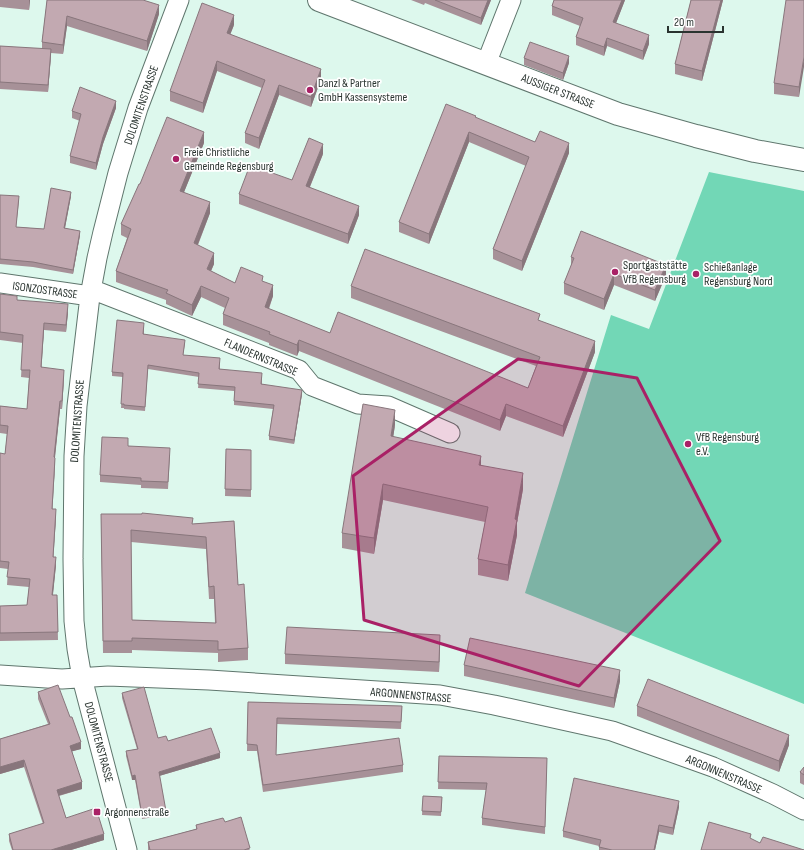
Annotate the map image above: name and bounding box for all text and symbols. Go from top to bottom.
scale bar [668,8,723,34]
text: 20 m [674,15,694,30]
street label: DOLOMITENSTRASSE [121,63,162,147]
street label: AUSSIGER STRASSE [518,70,597,112]
place label: Danzl & Partner GmbH Kassensysteme [318,76,407,105]
marker: Danzl & Partner GmbH Kassensysteme [305,85,315,95]
place label: Freie Christliche Gemeinde Regensburg [184,145,274,174]
marker: Freie Christliche Gemeinde Regensburg [171,154,181,164]
place label: Sportgaststätte VfB Regensburg [623,258,687,287]
place label: Schießanlage Regensburg Nord [704,260,772,289]
marker: Sportgaststätte VfB Regensburg [610,267,620,277]
marker: Schießanlage Regensburg Nord [691,269,701,279]
street label: ISONZOSTRASSE [11,278,79,303]
street label: FLANDERNSTRASSE [222,335,300,380]
street label: DOLOMITENSTRASSE [67,379,88,463]
place label: VfB Regensburg e.V. [696,430,759,459]
marker: VfB Regensburg e.V. [683,439,693,449]
street label: ARGONNENSTRASSE [369,684,452,707]
street label: DOLOMITENSTRASSE [81,700,117,784]
street label: ARGONNENSTRASSE [683,751,764,797]
place label: Argonnenstraße [104,805,169,820]
marker: Argonnenstraße [92,807,102,817]

